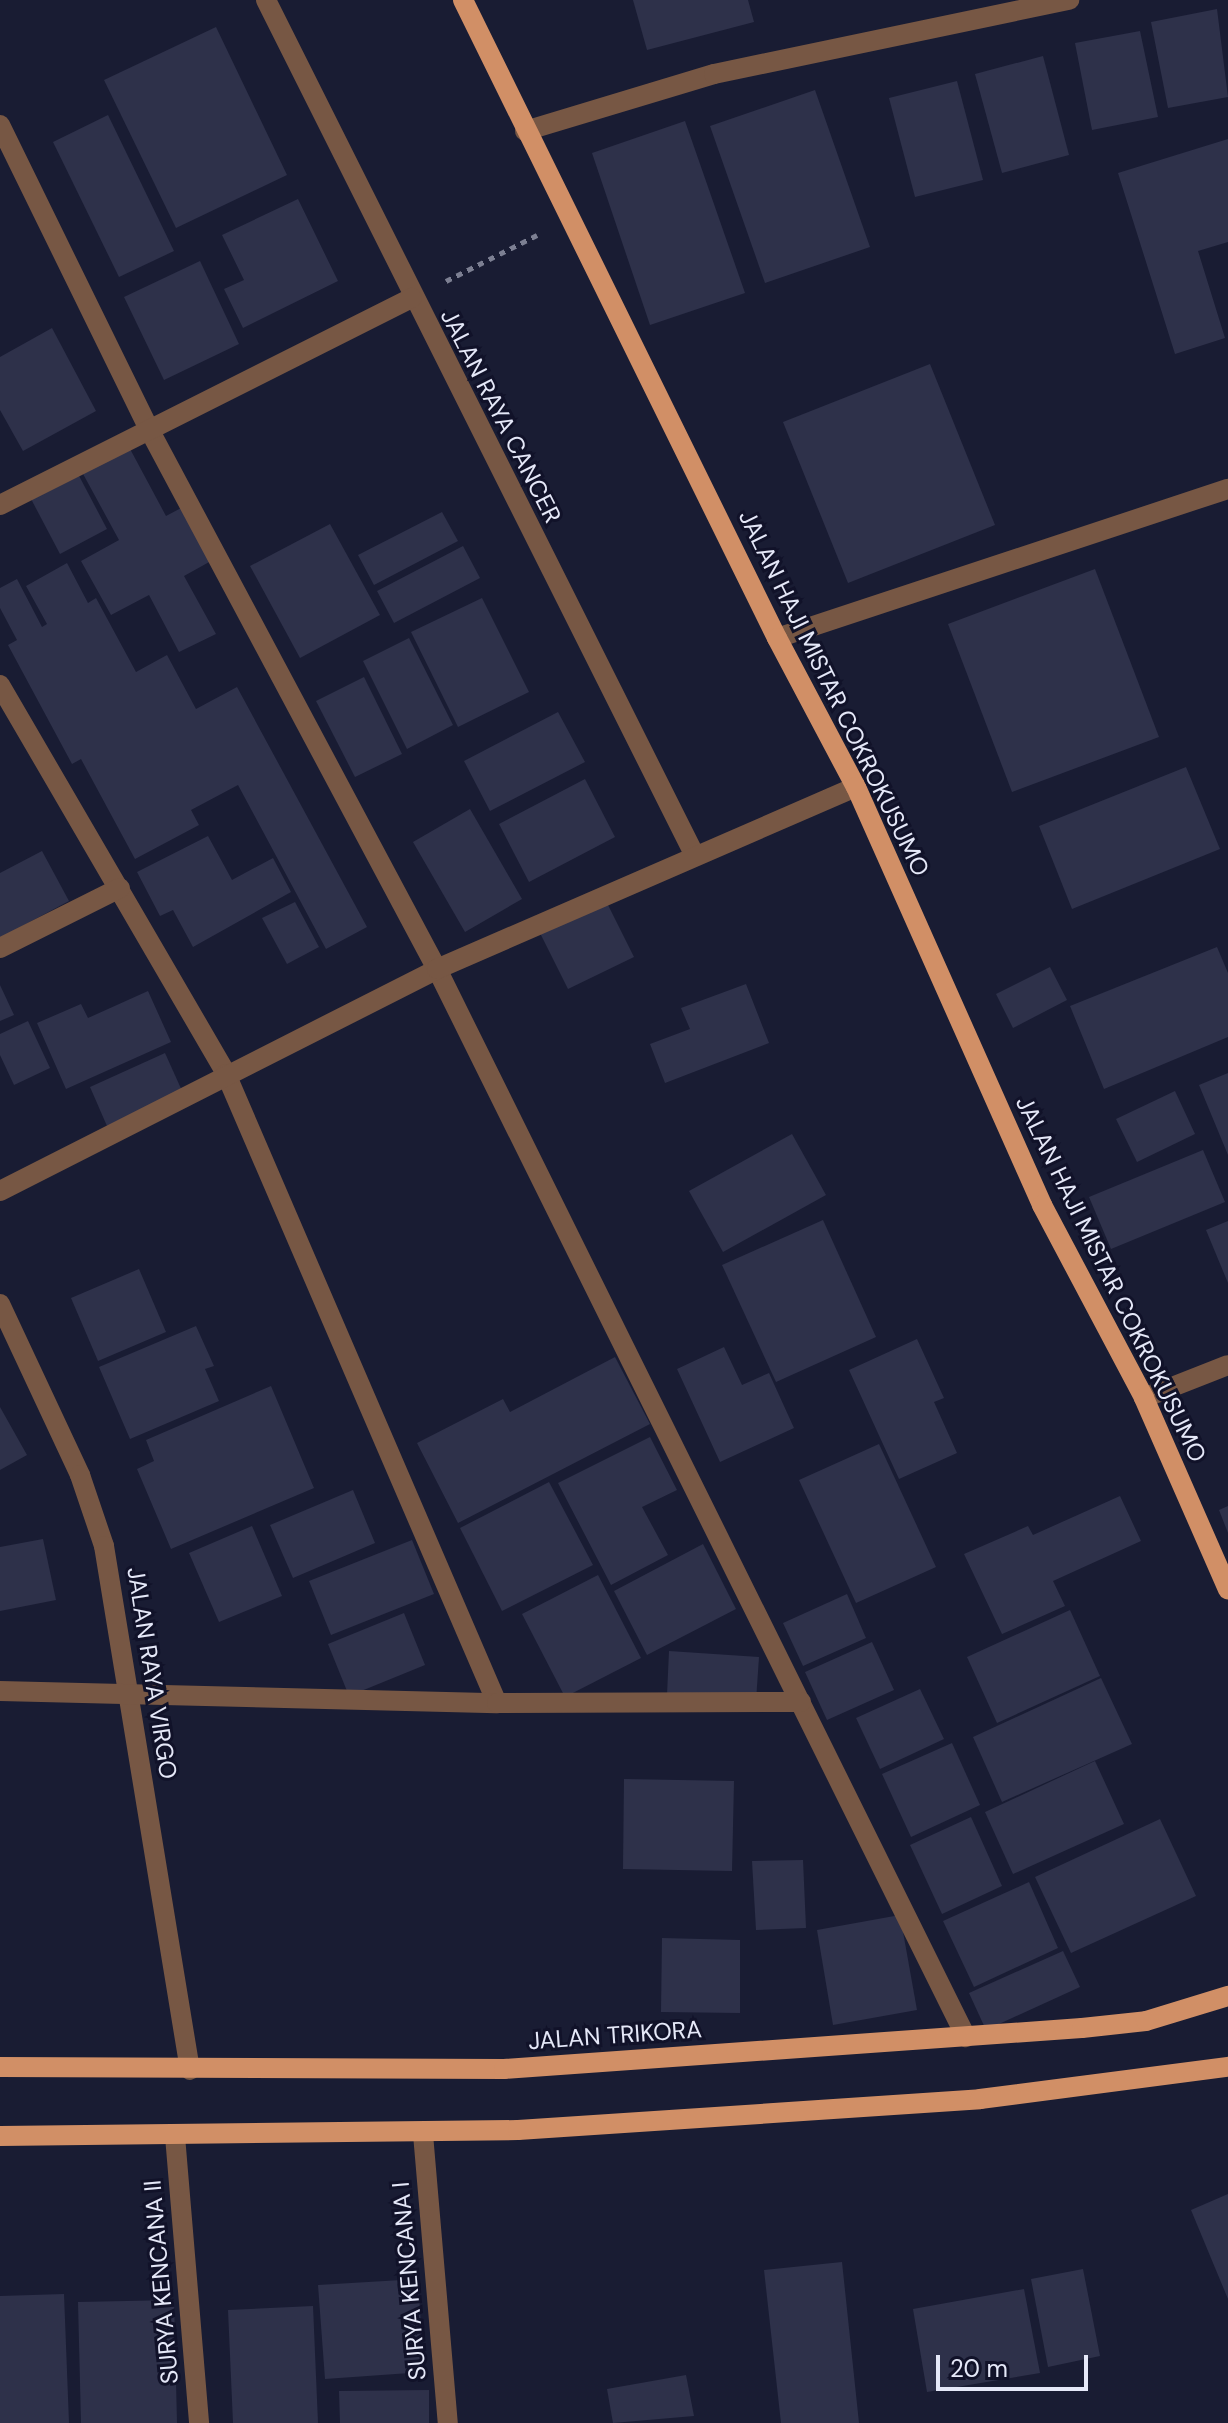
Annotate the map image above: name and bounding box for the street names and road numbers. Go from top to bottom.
street label: JALAN RAYA CANCER [435,304,567,528]
street label: JALAN HAJI MISTAR COKROKUSUMO [733,505,935,881]
street label: JALAN HAJI MISTAR COKROKUSUMO [1010,1091,1212,1467]
street label: JALAN RAYA VIRGO [121,1565,183,1781]
street label: JALAN TRIKORA [527,2015,703,2055]
street label: SURYA KENCANA II [138,2179,184,2385]
street label: SURYA KENCANA I [386,2181,432,2381]

